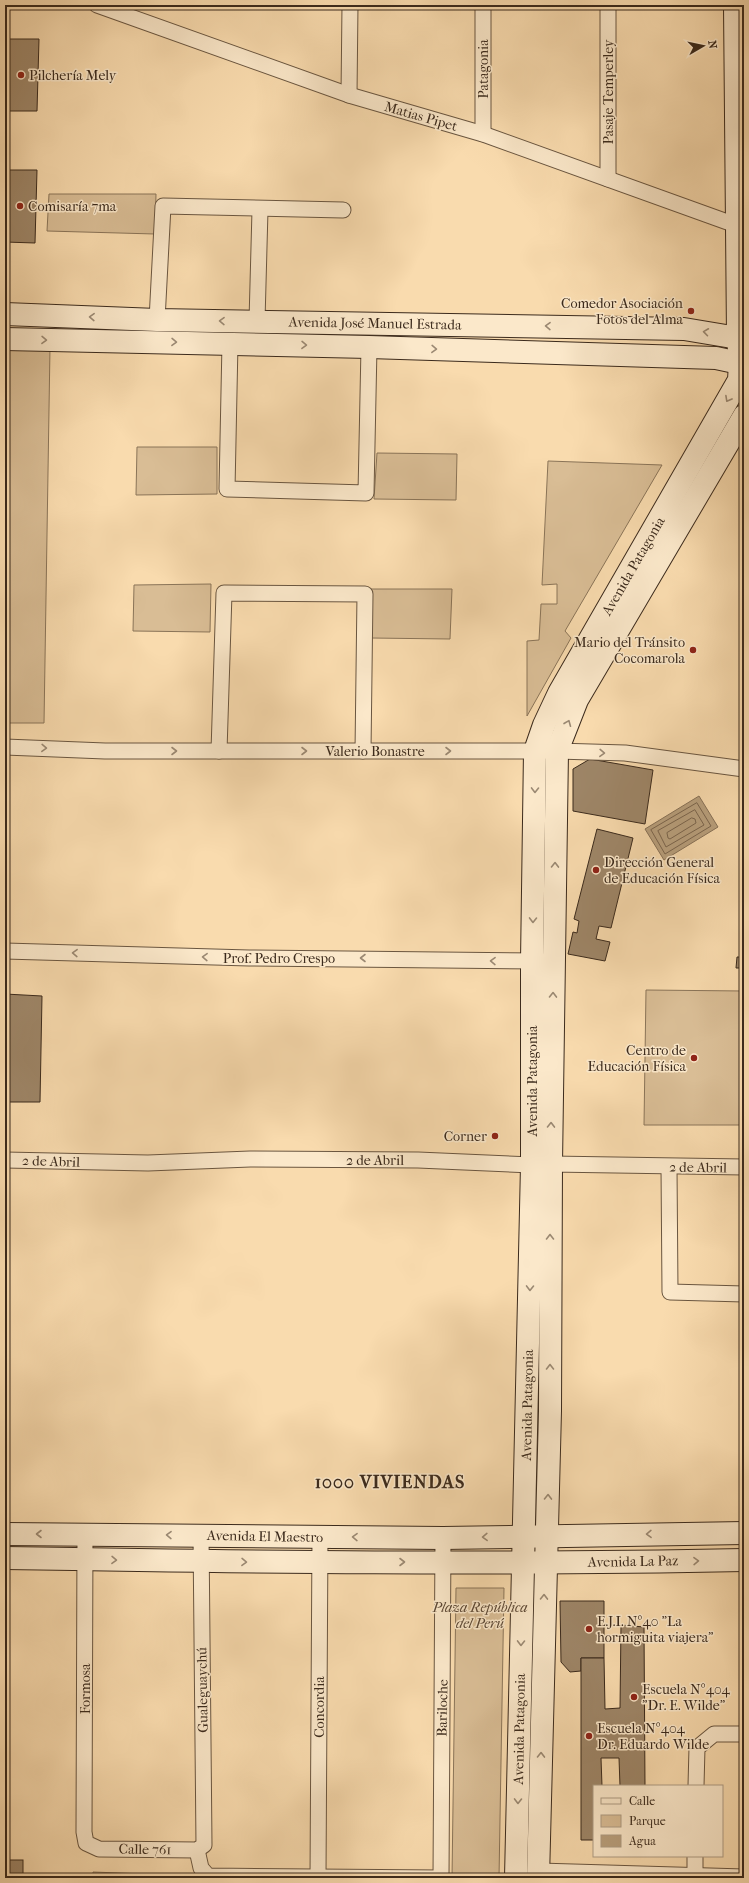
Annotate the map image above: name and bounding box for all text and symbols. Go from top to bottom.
north arrow [683,26,723,66]
street label: Patagonia [475,39,492,99]
street label: Pasaje Temperley [600,39,617,145]
text: N [705,39,720,50]
place label: Pilchería Mely [29,67,117,84]
marker: Pilchería Mely [16,70,26,80]
street label: Matias Pipet [382,98,459,135]
place label: Comisaría 7ma [28,198,117,215]
marker: Comisaría 7ma [15,201,25,211]
place label: Comedor Asociación Fotos del Alma [561,295,684,328]
marker: Comedor Asociación Fotos del Alma [686,306,696,316]
one-way arrow [89,313,95,322]
street label: Avenida José Manuel Estrada [287,313,462,334]
one-way arrow [219,317,225,325]
one-way arrow [545,322,551,331]
one-way arrow [703,328,709,337]
one-way arrow [41,336,47,344]
one-way arrow [171,338,177,346]
one-way arrow [301,341,307,349]
one-way arrow [431,344,437,353]
one-way arrow [726,395,733,402]
street label: Avenida Patagonia [598,513,669,619]
place label: Mario del Tránsito Cocomarola [574,634,686,667]
marker: Mario del Tránsito Cocomarola [688,645,698,655]
one-way arrow [563,720,571,728]
street label: Valerio Bonastre [324,743,425,760]
one-way arrow [41,744,47,753]
one-way arrow [171,747,177,755]
one-way arrow [301,747,307,755]
one-way arrow [445,747,451,755]
one-way arrow [599,748,605,757]
one-way arrow [531,787,539,793]
place label: Dirección General de Educación Física [604,854,721,887]
one-way arrow [551,862,559,868]
marker: Dirección General de Educación Física [591,865,601,875]
one-way arrow [528,917,537,923]
one-way arrow [72,949,78,957]
street label: Prof. Pedro Crespo [223,950,335,967]
one-way arrow [202,953,208,961]
one-way arrow [360,954,366,962]
one-way arrow [490,957,496,965]
one-way arrow [549,992,557,998]
street label: Avenida Patagonia [524,1025,541,1138]
place label: Centro de Educación Física [588,1042,687,1075]
marker: Centro de Educación Física [689,1053,699,1063]
one-way arrow [547,1122,555,1128]
place label: Corner [444,1128,487,1145]
marker: Corner [490,1131,500,1141]
street label: 2 de Abril [22,1152,80,1171]
street label: 2 de Abril [346,1152,404,1169]
street label: 2 de Abril [669,1158,727,1177]
one-way arrow [546,1234,554,1240]
one-way arrow [525,1285,534,1291]
street label: Avenida Patagonia [518,1349,537,1462]
one-way arrow [546,1364,554,1370]
district label: 1000 VIVIENDAS [315,1472,465,1493]
one-way arrow [543,1494,552,1500]
street label: Avenida El Maestro [206,1527,323,1546]
one-way arrow [36,1530,42,1538]
one-way arrow [646,1530,652,1538]
one-way arrow [166,1531,172,1539]
one-way arrow [482,1532,488,1541]
one-way arrow [352,1533,358,1541]
street label: Avenida La Paz [587,1552,678,1571]
one-way arrow [111,1556,117,1564]
one-way arrow [693,1557,699,1565]
one-way arrow [241,1558,247,1566]
one-way arrow [399,1558,405,1566]
one-way arrow [540,1594,548,1600]
park label: Plaza República del Perú [432,1599,527,1632]
place label: E.J.I. Nº40 "La hormiguita viajera" [597,1613,714,1646]
marker: E.J.I. Nº40 "La hormiguita viajera" [584,1624,594,1634]
one-way arrow [517,1640,525,1646]
street label: Gualeguaychú [193,1647,212,1733]
street label: Formosa [77,1663,94,1714]
street label: Avenida Patagonia [510,1673,529,1786]
street label: Concordia [311,1676,328,1738]
street label: Bariloche [434,1679,452,1737]
place label: Escuela Nº404 "Dr. E. Wilde" [642,1681,731,1714]
marker: Escuela Nº404 "Dr. E. Wilde" [629,1692,639,1702]
place label: Escuela Nº404 Dr. Eduardo Wilde [597,1720,709,1753]
marker: Escuela Nº404 Dr. Eduardo Wilde [584,1731,594,1741]
one-way arrow [537,1752,545,1758]
legend [593,1785,723,1857]
text: Calle [629,1794,655,1808]
one-way arrow [514,1798,522,1804]
text: Parque [629,1814,666,1828]
text: Agua [628,1834,656,1848]
street label: Calle 761 [118,1841,172,1858]

